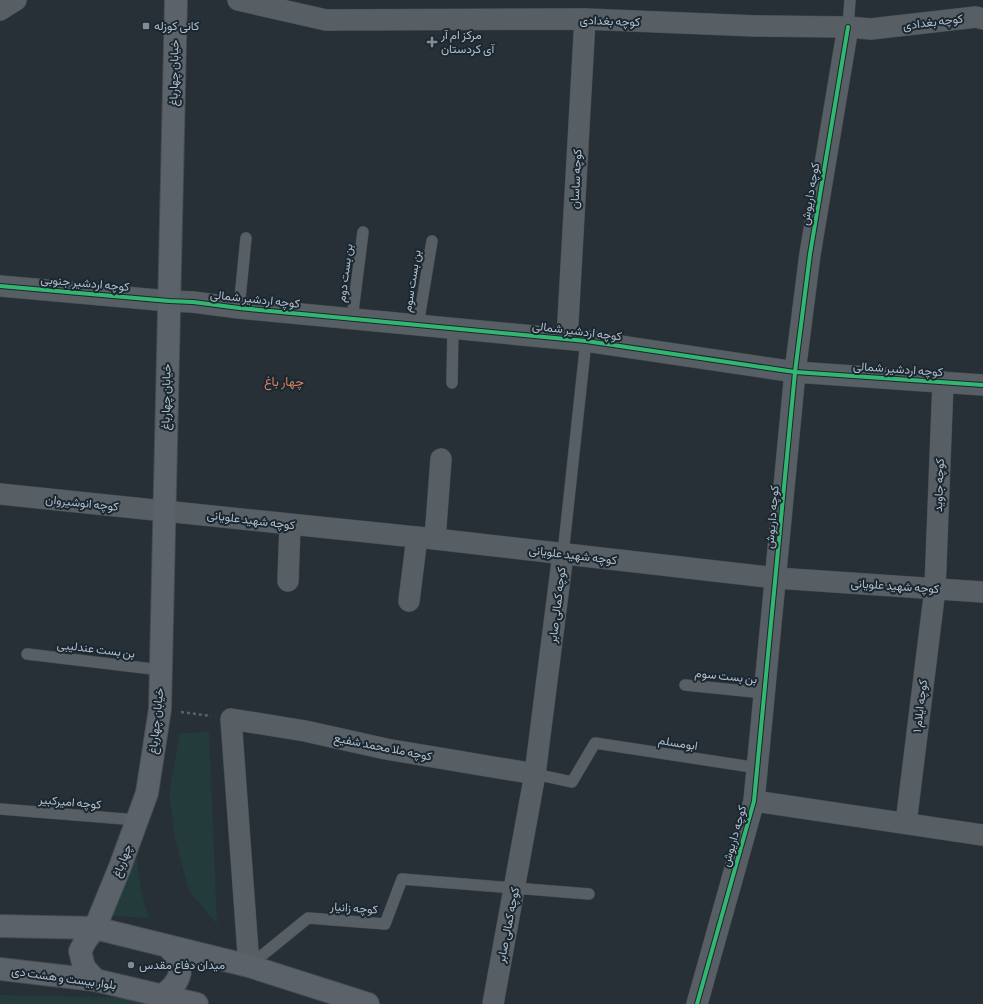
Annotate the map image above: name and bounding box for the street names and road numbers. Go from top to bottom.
street label: کوچه بغدادی [902,12,964,34]
street label: کوچه بغدادی [579,14,641,30]
street label: خیابان چهارباغ [167,39,184,107]
street label: کوچه ساسان [568,149,586,209]
street label: کوچه داریوش [799,162,823,227]
street label: بن بست دوم [335,243,357,303]
street label: بن بست سوم [401,249,425,313]
street label: کوچه اردشیر جنوبی [40,273,130,295]
street label: کوچه اردشیر شمالی [209,288,300,312]
street label: کوچه اردشیر شمالی [531,320,622,344]
street label: کوچه اردشیر شمالی [852,360,943,380]
street label: خیابان چهارباغ [159,363,176,431]
street label: کوچه جاوید [932,458,948,512]
street label: کوچه داریوش [763,485,783,549]
street label: کوچه انوشیروان [45,493,119,515]
street label: کوچه شهید علویانی [206,509,296,533]
street label: کوچه شهید علویانی [528,544,618,568]
street label: کوچه کمالی صابر [546,566,570,645]
street label: کوچه شهید علویانی [850,577,940,597]
street label: بن بست عندلیبی [56,638,136,662]
street label: بن بست سوم [694,667,758,687]
street label: کوچه ایلام ۱ [911,679,931,733]
street label: خیابان چهارباغ [147,687,168,755]
street label: کوچه ملا محمد شفیع [332,732,433,765]
street label: ابومسلم [657,734,698,754]
street label: کوچه امیرکبیر [37,793,102,813]
street label: کوچه داریوش [719,804,750,869]
street label: چهارباغ [110,843,137,880]
street label: کوچه کمالی صابر [495,886,523,965]
street label: کوچه زانیار [329,900,378,918]
street label: بلوار بیست و هشت دی [10,965,117,993]

